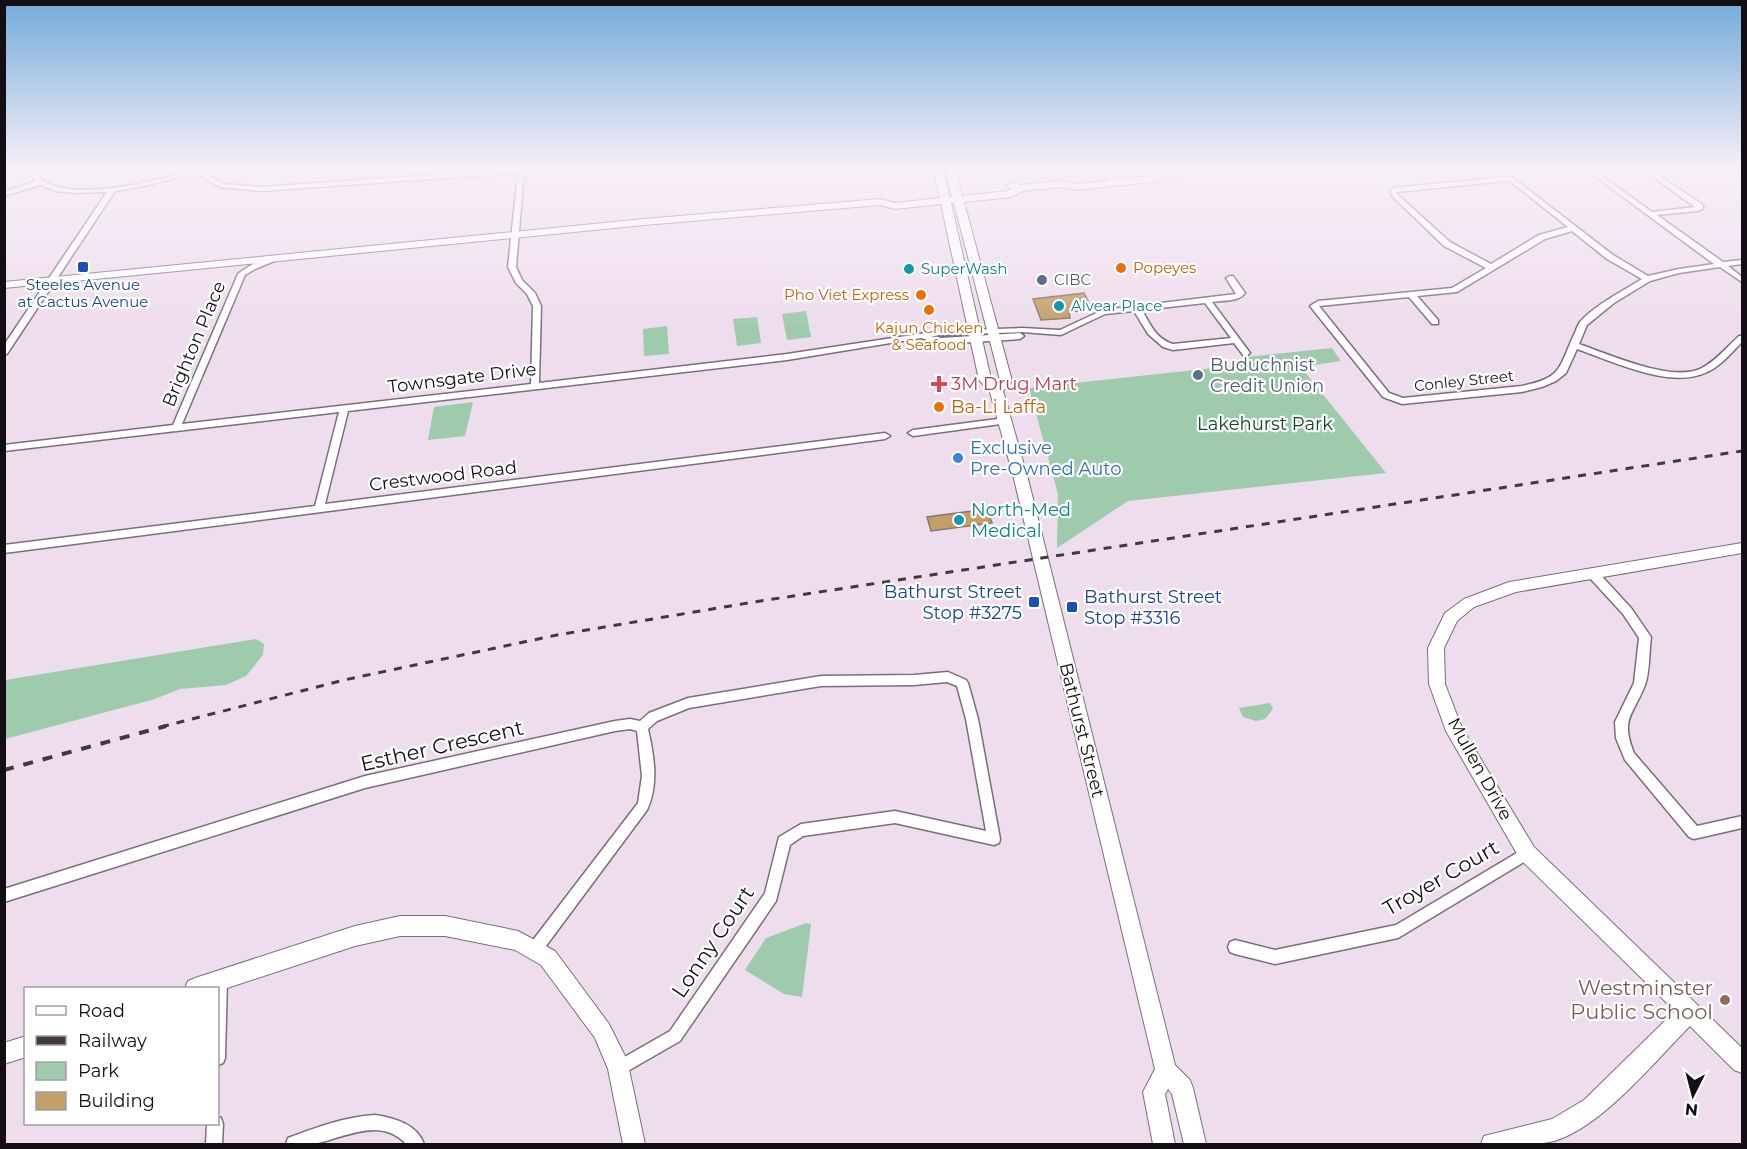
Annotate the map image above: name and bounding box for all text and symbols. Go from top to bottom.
place label: Popeyes [1133,258,1196,277]
place label: SuperWash [921,259,1007,278]
marker: Steeles Avenue at Cactus Avenue [76,260,90,274]
marker: Popeyes [1114,261,1128,275]
marker: SuperWash [902,262,916,276]
place label: CIBC [1054,270,1091,289]
marker: CIBC [1035,273,1049,287]
place label: Steeles Avenue at Cactus Avenue [18,275,148,311]
street label: Brighton Place [158,278,230,410]
place label: Pho Viet Express [784,285,909,304]
marker: Pho Viet Express [914,288,928,302]
place label: Alvear Place [1071,296,1162,315]
marker: Alvear Place [1052,299,1066,313]
marker: Kajun Chicken & Seafood [922,303,936,317]
place label: Kajun Chicken & Seafood [875,318,983,354]
place label: Buduchnist Credit Union [1210,354,1324,397]
street label: Townsgate Drive [386,358,538,398]
street label: Conley Street [1413,366,1515,395]
marker: Buduchnist Credit Union [1191,368,1205,382]
place label: 3M Drug Mart [951,373,1077,395]
marker: 3M Drug Mart [932,377,946,391]
place label: Ba-Li Laffa [951,396,1046,418]
marker: Ba-Li Laffa [932,400,946,414]
park label: Lakehurst Park [1197,413,1333,435]
place label: Exclusive Pre-Owned Auto [970,437,1122,480]
marker: Exclusive Pre-Owned Auto [951,451,965,465]
street label: Crestwood Road [368,456,518,496]
place label: North-Med Medical [971,499,1071,542]
marker: North-Med Medical [952,513,966,527]
place label: Bathurst Street Stop #3275 [884,581,1022,624]
place label: Bathurst Street Stop #3316 [1084,586,1222,629]
marker: Bathurst Street Stop #3275 [1027,595,1041,609]
marker: Bathurst Street Stop #3316 [1065,600,1079,614]
street label: Bathurst Street [1055,660,1109,800]
street label: Mullen Drive [1443,714,1517,824]
street label: Esther Crescent [358,715,526,776]
street label: Troyer Court [1378,834,1503,921]
street label: Lonny Court [666,881,759,1002]
place label: Westminster Public School [1570,975,1713,1024]
legend [24,987,219,1125]
marker: Westminster Public School [1718,993,1732,1007]
text: Road [78,1000,125,1022]
text: Railway [78,1030,147,1052]
text: Park [78,1060,119,1082]
north arrow [1663,1065,1723,1125]
text: Building [78,1090,155,1112]
text: N [1684,1099,1699,1120]

